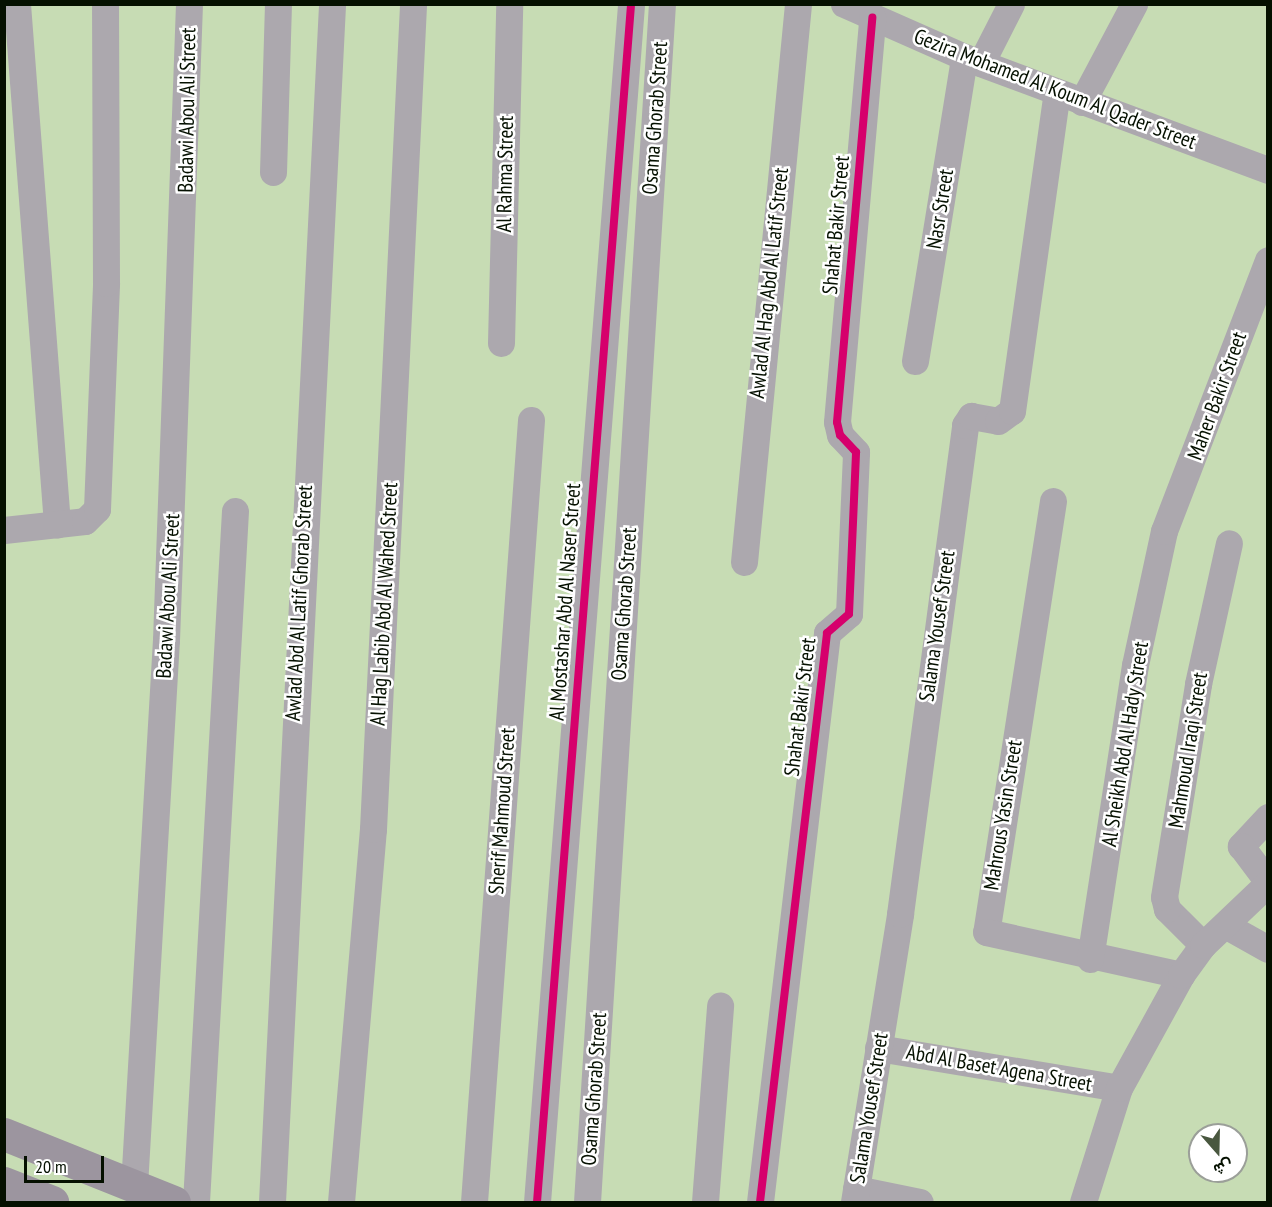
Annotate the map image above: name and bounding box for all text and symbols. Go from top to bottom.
street label: Gezira Mohamed Al Koum Al Qader Street [910,23,1200,155]
street label: Badawi Abou Ali Street [173,27,201,193]
street label: Osama Ghorab Street [637,41,673,195]
street label: Al Rahma Street [491,115,519,233]
street label: Shahat Bakir Street [817,155,855,295]
street label: Awlad Al Hag Abd Al Latif Street [744,166,794,400]
street label: Nasr Street [921,167,959,251]
street label: Maher Bakir Street [1182,328,1252,464]
street label: Al Hag Labib Abd Al Wahed Street [365,481,403,727]
street label: Al Mostashar Abd Al Naser Street [544,482,586,722]
street label: Awlad Abd Al Latif Ghorab Street [280,484,318,722]
street label: Badawi Abou Ali Street [151,512,185,680]
street label: Osama Ghorab Street [606,527,642,681]
street label: Salama Yousef Street [914,549,960,703]
street label: Shahat Bakir Street [779,636,821,778]
street label: Al Sheikh Abd Al Hady Street [1096,639,1154,849]
street label: Mahmoud Iraqi Street [1163,670,1213,830]
street label: Sherif Mahmoud Street [484,727,520,895]
street label: Mahrous Yasin Street [979,738,1027,892]
street label: Osama Ghorab Street [576,1012,612,1166]
street label: Salama Yousef Street [845,1031,893,1185]
street label: Abd Al Baset Agena Street [904,1039,1094,1097]
north arrow [1188,1123,1248,1183]
scale bar [27,1144,106,1182]
text: 20 m [35,1155,67,1178]
text: ش [1211,1155,1236,1181]

